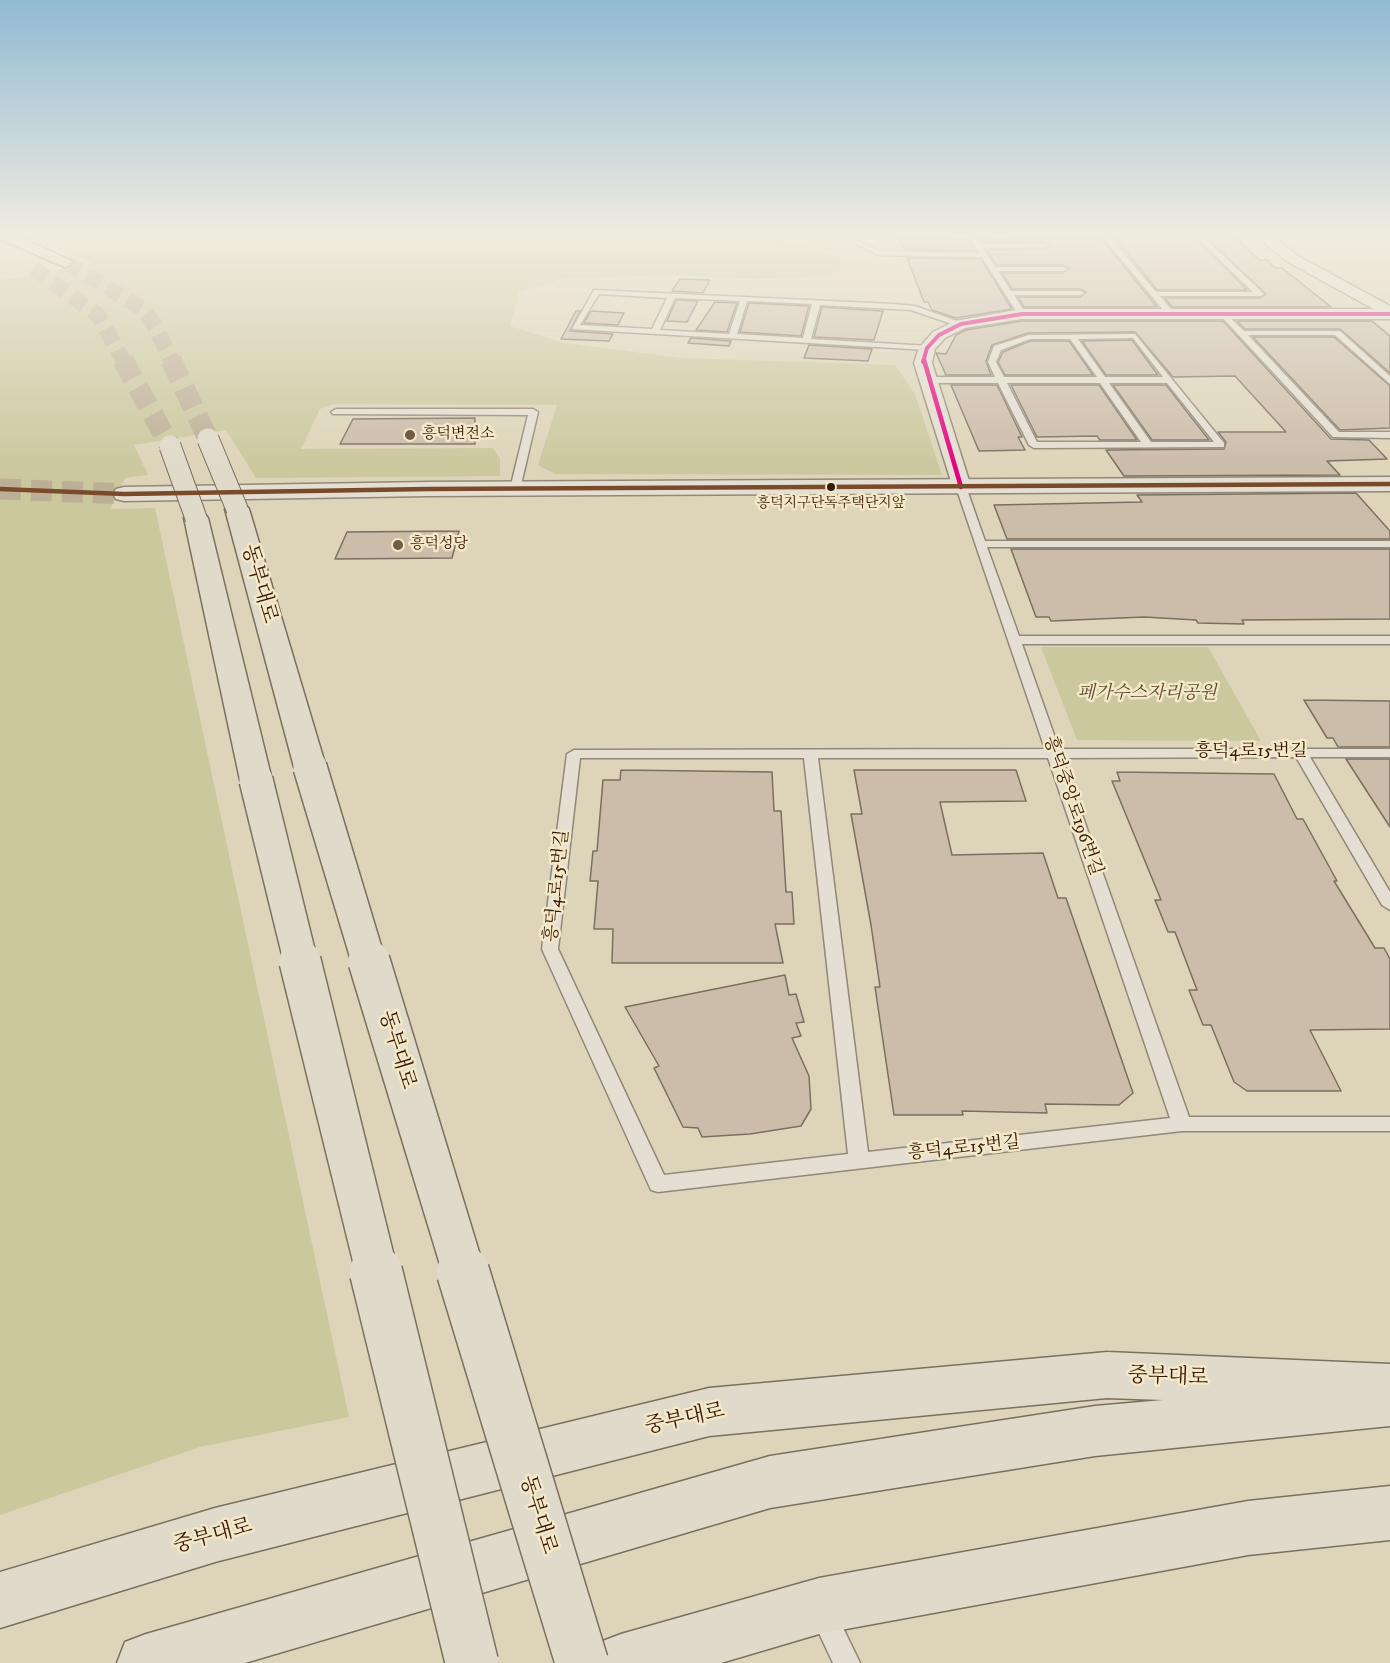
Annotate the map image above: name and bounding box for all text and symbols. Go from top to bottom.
place label: 흥덕변전소 [422,426,494,444]
marker: 흥덕변전소 [403,428,417,442]
marker: 흥덕지구단독주택단지앞 [825,481,837,493]
place label: 흥덕지구단독주택단지앞 [757,496,905,512]
place label: 흥덕성당 [410,536,468,554]
marker: 흥덕성당 [391,538,405,552]
street label: 동부대로 [235,542,281,626]
park label: 페가수스자리공원 [1077,683,1217,705]
street label: 흥덕중앙로196번길 [1038,733,1106,879]
street label: 흥덕4로15번길 [1195,741,1307,763]
street label: 흥덕4로15번길 [541,829,575,943]
street label: 동부대로 [372,1008,420,1092]
street label: 흥덕4로15번길 [907,1132,1021,1166]
street label: 중부대로 [1127,1364,1209,1392]
street label: 중부대로 [643,1399,727,1441]
street label: 동부대로 [513,1473,561,1557]
street label: 중부대로 [171,1514,255,1560]

